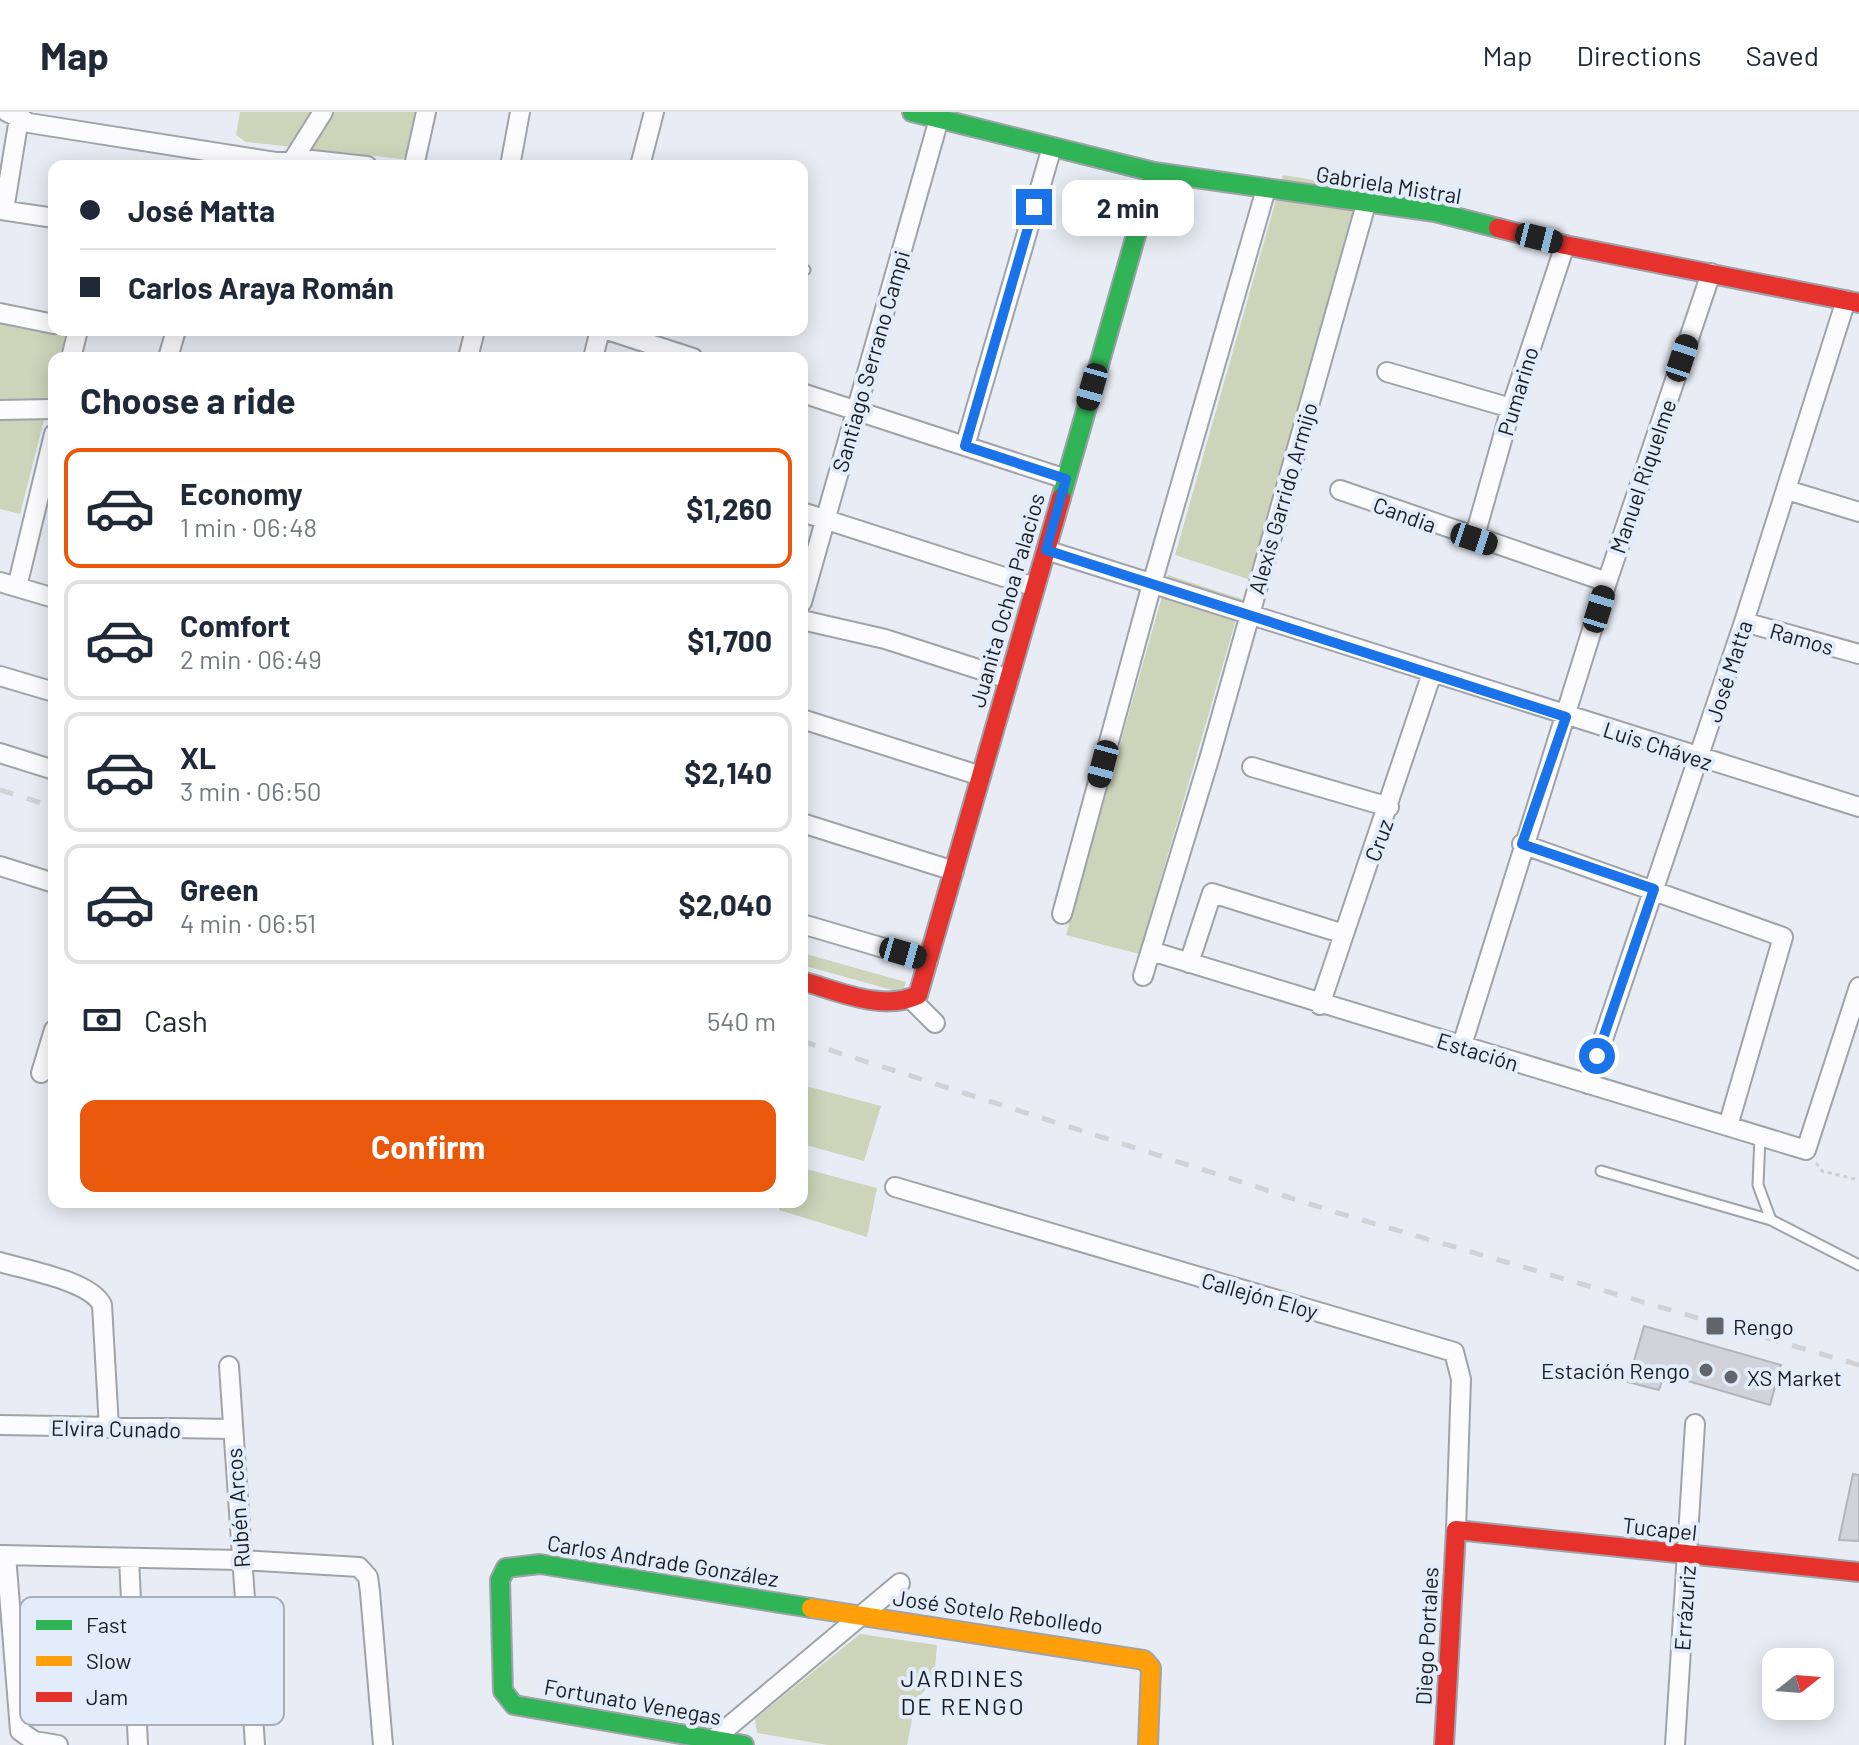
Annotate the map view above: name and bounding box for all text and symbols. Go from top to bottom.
text: Map [40,32,109,78]
text: Map [1483,38,1532,72]
text: Directions [1576,38,1702,72]
text: Saved [1746,38,1819,72]
street label: Gabriela Mistral [1314,160,1464,208]
callout: 2 min [1062,179,1194,235]
route end [1016,189,1052,225]
text: José Matta [128,192,275,228]
text: 2 min [1097,192,1159,223]
car [1513,221,1565,255]
street label: Santiago Serrano Campi [826,247,914,475]
text: Carlos Araya Román [128,269,394,305]
car [1663,331,1701,385]
street label: Pumarino [1491,343,1543,439]
car [1074,361,1110,413]
text: Choose a ride [80,378,296,421]
street label: Manuel Riquelme [1603,395,1681,557]
street label: Alexis Garrido Armijo [1242,399,1322,597]
icon: car [84,472,156,544]
text: Economy [180,475,303,511]
text: $1,260 [686,490,772,526]
street label: Juanita Ochoa Palacios [963,490,1049,710]
street label: Candia [1370,491,1440,537]
text: 1 min · 06:48 [180,511,317,542]
car [1447,520,1501,558]
car [1581,583,1617,635]
icon: car [84,604,156,676]
text: Comfort [180,607,290,643]
street label: José Matta [1699,617,1757,725]
street label: Ramos [1767,617,1837,659]
text: $1,700 [687,622,772,658]
text: 2 min · 06:49 [180,643,322,674]
street label: Luis Chávez [1600,715,1716,775]
icon: car [84,736,156,808]
car [1085,738,1121,790]
text: XL [180,739,216,775]
text: $2,140 [684,754,772,790]
text: 3 min · 06:50 [180,775,322,806]
street label: Cruz [1358,815,1398,865]
icon: car [84,868,156,940]
text: Green [180,871,259,907]
text: $2,040 [679,886,772,922]
text: 4 min · 06:51 [180,907,316,938]
car [877,935,929,971]
icon: cash [80,998,124,1042]
text: Cash [144,1002,208,1038]
text: 540 m [707,1005,776,1036]
street label: Estación [1434,1026,1522,1076]
route start [1579,1038,1615,1074]
button: Confirm [80,1100,776,1192]
street label: Callejón Eloy [1199,1266,1321,1324]
place label: Rengo [1733,1313,1794,1339]
marker: Rengo [1704,1315,1726,1337]
place label: Estación Rengo [1541,1357,1690,1383]
marker: Estación Rengo [1697,1361,1715,1379]
place label: XS Market [1747,1364,1842,1390]
marker: XS Market [1722,1368,1740,1386]
street label: Elvira Cunado [51,1414,181,1442]
street label: Rubén Arcos [220,1447,254,1569]
street label: Tucapel [1621,1511,1699,1545]
street label: Carlos Andrade González [546,1529,780,1591]
street label: Errázuriz [1668,1564,1700,1652]
street label: Diego Portales [1409,1566,1443,1706]
street label: José Sotelo Rebolledo [891,1583,1105,1639]
legend [20,1597,284,1725]
text: Fast [86,1611,128,1637]
text: Slow [86,1647,131,1673]
north arrow [1762,1648,1834,1720]
map controls [1762,1648,1834,1720]
district label: JARDINES DE RENGO [900,1663,1026,1720]
street label: Fortunato Venegas [542,1673,724,1729]
text: Jam [86,1683,128,1709]

